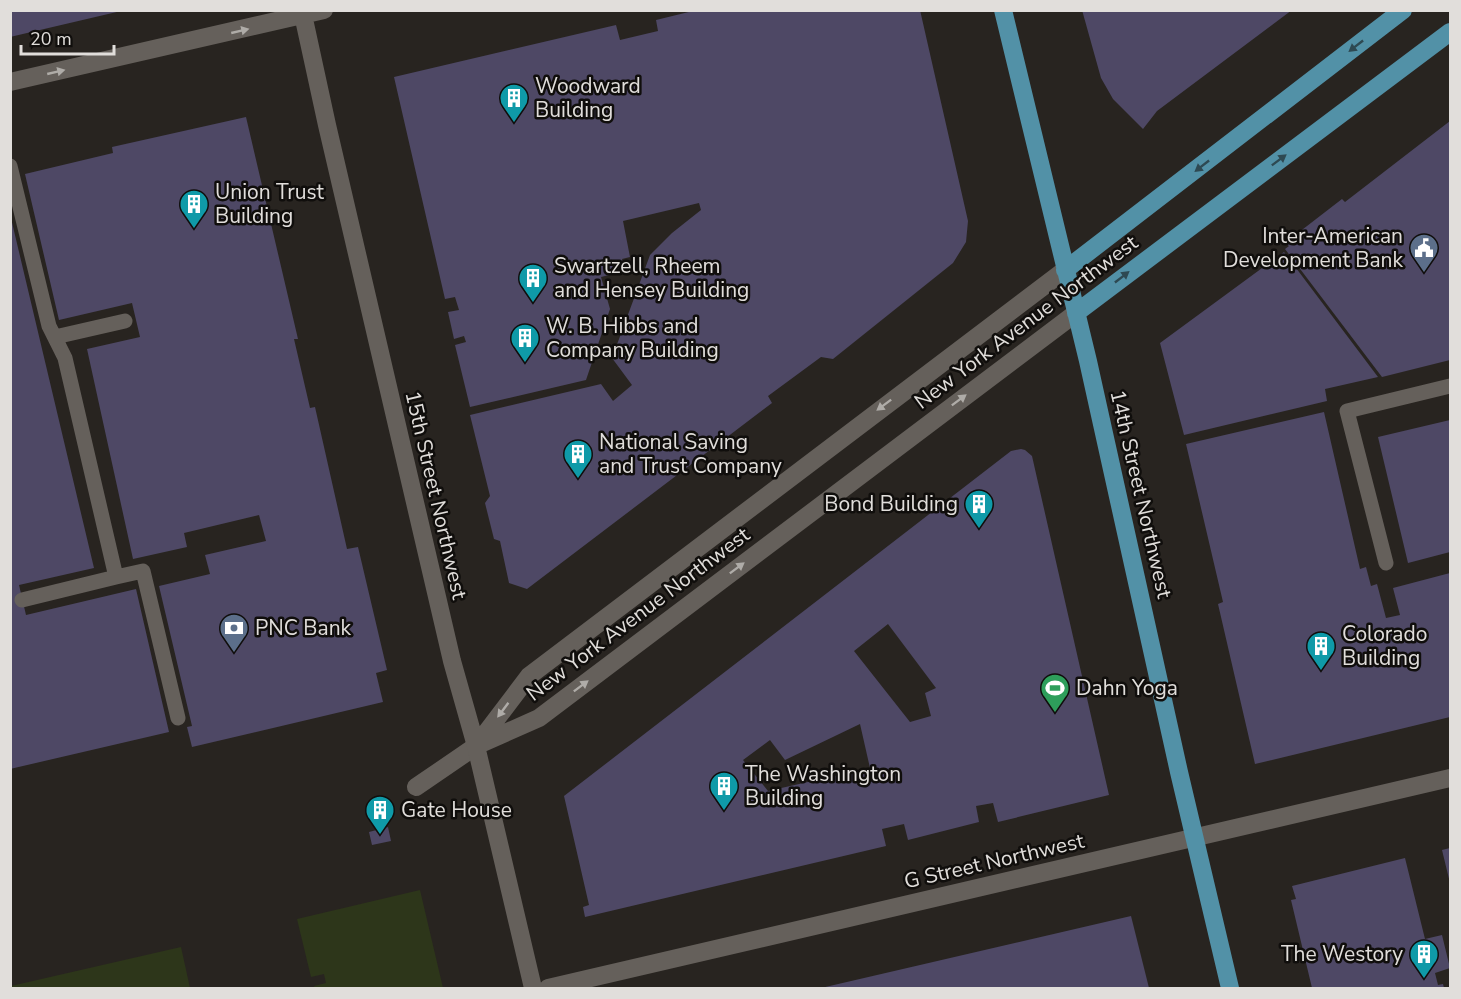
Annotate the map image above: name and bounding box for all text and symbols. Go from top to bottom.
scale bar [21,18,114,56]
one-way arrow [231,26,250,35]
text: 20 m [30,27,72,51]
one-way arrow [1349,40,1364,52]
one-way arrow [47,67,66,76]
place label: Woodward Building [535,72,641,124]
building icon: Woodward Building [498,82,530,124]
one-way arrow [1271,155,1286,167]
one-way arrow [1194,159,1210,172]
place label: Union Trust Building [215,178,324,230]
building icon: Union Trust Building [178,188,210,230]
place label: Inter-American Development Bank [1223,222,1403,274]
street label: New York Avenue Northwest [909,228,1144,415]
public building icon: Inter-American Development Bank [1408,232,1440,274]
place label: Swartzell, Rheem and Hensey Building [554,252,749,304]
building icon: Swartzell, Rheem and Hensey Building [517,262,549,304]
one-way arrow [1114,271,1130,283]
place label: W. B. Hibbs and Company Building [546,312,719,364]
building icon: W. B. Hibbs and Company Building [509,322,541,364]
street label: 14th Street Northwest [1103,387,1179,602]
street label: 15th Street Northwest [398,388,474,603]
one-way arrow [952,395,967,407]
one-way arrow [876,399,891,411]
place label: National Saving and Trust Company [599,428,782,480]
building icon: National Saving and Trust Company [562,438,594,480]
building icon: Bond Building [963,488,995,530]
place label: Bond Building [824,490,958,518]
street label: New York Avenue Northwest [521,520,756,707]
one-way arrow [729,563,744,575]
bank icon: PNC Bank [218,612,250,654]
place label: PNC Bank [255,614,352,642]
place label: Colorado Building [1342,620,1427,672]
building icon: Colorado Building [1305,630,1337,672]
sports icon: Dahn Yoga [1039,672,1071,714]
place label: Dahn Yoga [1076,674,1178,702]
one-way arrow [573,680,589,692]
one-way arrow [497,702,509,718]
place label: The Washington Building [745,760,901,812]
building icon: The Washington Building [708,770,740,812]
building icon: Gate House [364,794,396,836]
place label: Gate House [401,796,512,824]
street label: G Street Northwest [901,827,1087,895]
building icon: The Westory [1408,938,1440,980]
place label: The Westory [1281,940,1403,968]

